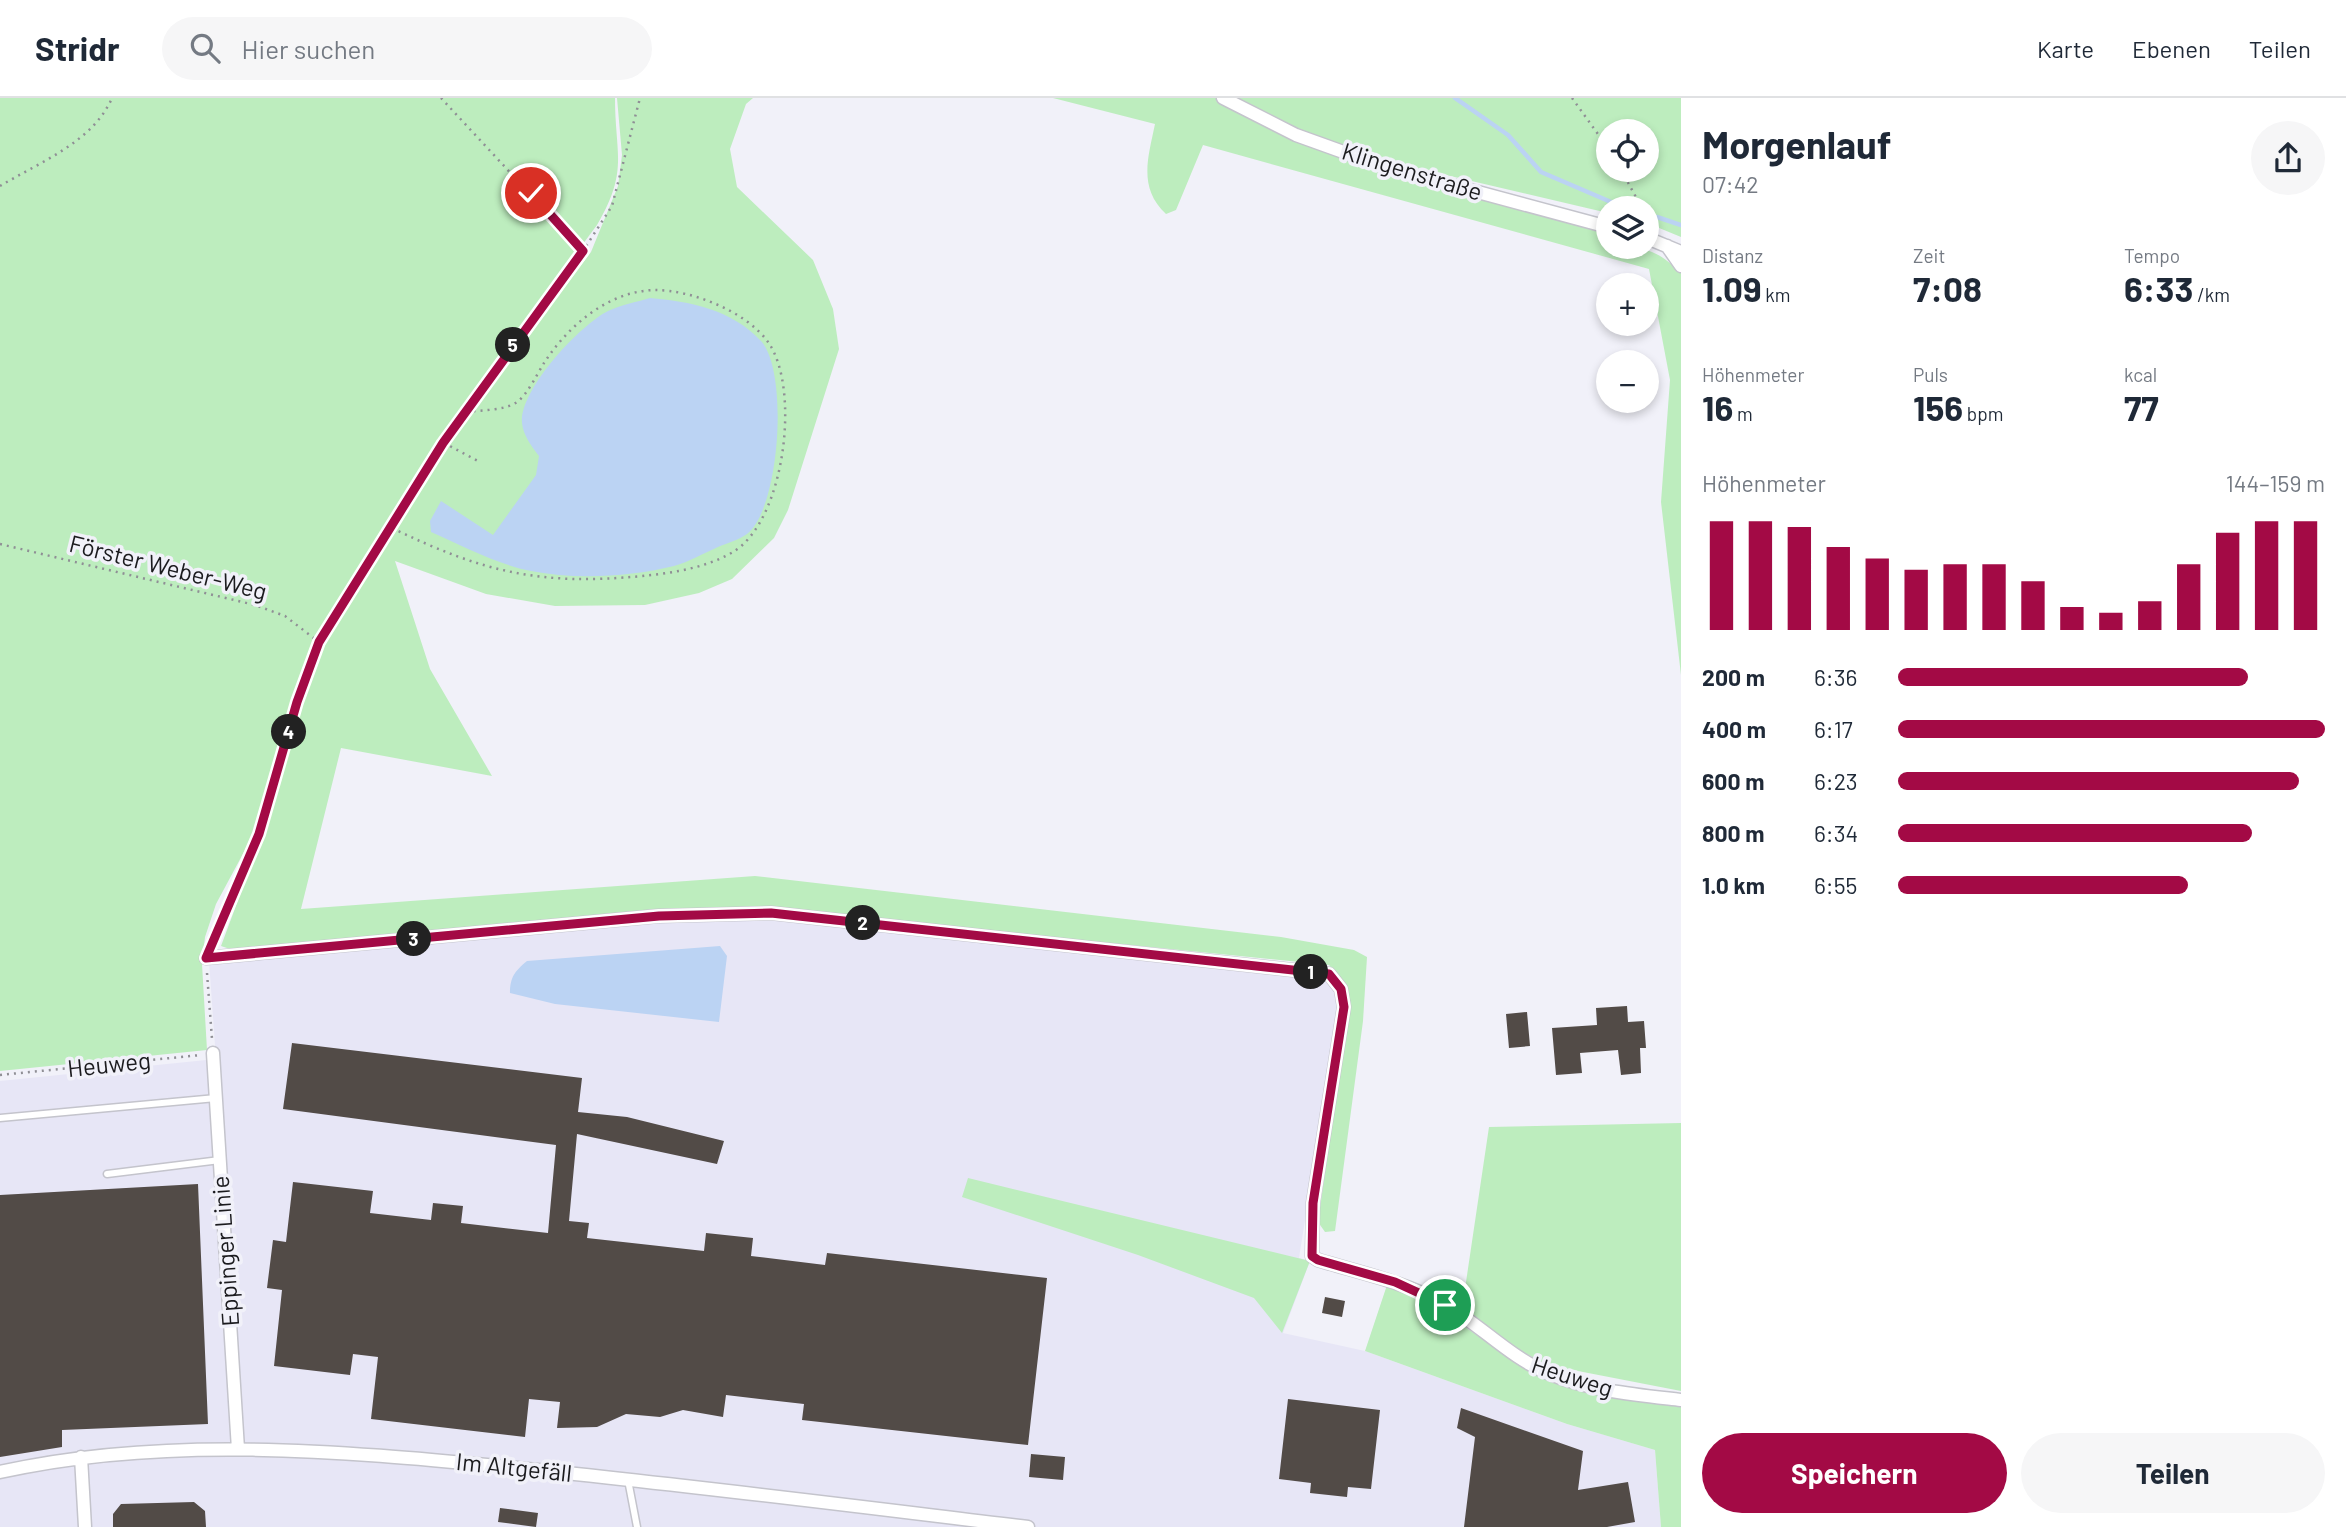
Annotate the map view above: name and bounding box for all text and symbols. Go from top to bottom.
search box [162,17,652,80]
text: Stridr [35,28,120,68]
icon: search [186,29,224,67]
text: Hier suchen [242,33,375,64]
text: Karte [2037,34,2094,63]
text: Ebenen [2132,34,2211,63]
text: Teilen [2249,34,2311,63]
map controls [1596,119,1659,413]
button: locate [1596,119,1659,182]
text: Morgenlauf [1702,121,1891,167]
button: share [2251,121,2325,195]
street label: Klingenstraße [1339,135,1486,206]
pin [501,163,561,223]
text: 07:42 [1702,170,1759,198]
icon: check [512,174,550,212]
button: layers [1596,196,1659,259]
text: Distanz [1702,244,1763,267]
text: Zeit [1913,244,1945,267]
text: Tempo [2124,244,2180,267]
text: 1.09 [1702,267,1761,309]
text: 7:08 [1913,267,1982,309]
text: 6:33 [2124,267,2193,309]
button: + [1596,273,1659,336]
text: km [1761,283,1791,306]
text: /km [2193,283,2230,306]
pin: 5 [496,328,530,362]
text: 5 [507,333,518,356]
button: − [1596,350,1659,413]
text: Höhenmeter [1702,363,1804,386]
text: Puls [1913,363,1948,386]
text: kcal [2124,363,2157,386]
text: 16 [1702,386,1733,428]
text: 156 [1913,386,1963,428]
text: 77 [2124,386,2159,428]
text: m [1733,402,1753,425]
text: bpm [1963,402,2003,425]
text: Höhenmeter [1702,469,1826,497]
text: 144–159 m [2226,469,2325,497]
street label: Förster Weber-Weg [67,528,270,605]
text: 200 m [1702,663,1765,691]
text: 6:36 [1814,663,1857,691]
pin: 4 [272,714,306,750]
text: 400 m [1702,715,1766,743]
text: 6:17 [1814,715,1853,743]
text: 4 [283,720,294,743]
text: 600 m [1702,767,1764,795]
text: 6:23 [1814,767,1858,795]
text: 800 m [1702,819,1764,847]
text: 6:34 [1814,819,1858,847]
text: 1.0 km [1702,871,1765,899]
text: 6:55 [1814,871,1857,899]
pin: 2 [846,906,880,940]
text: 2 [857,911,868,934]
pin: 3 [396,922,432,956]
text: 3 [408,927,419,950]
pin: 1 [1294,954,1328,990]
text: 1 [1307,960,1314,983]
street label: Heuweg [66,1045,152,1082]
street label: Eppinger Linie [205,1175,244,1327]
pin [1415,1275,1475,1335]
icon: arrive [1426,1286,1464,1324]
street label: Heuweg [1528,1349,1617,1402]
button: Speichern [1702,1433,2007,1513]
button: Teilen [2021,1433,2325,1513]
street label: Im Altgefäll [455,1446,574,1487]

